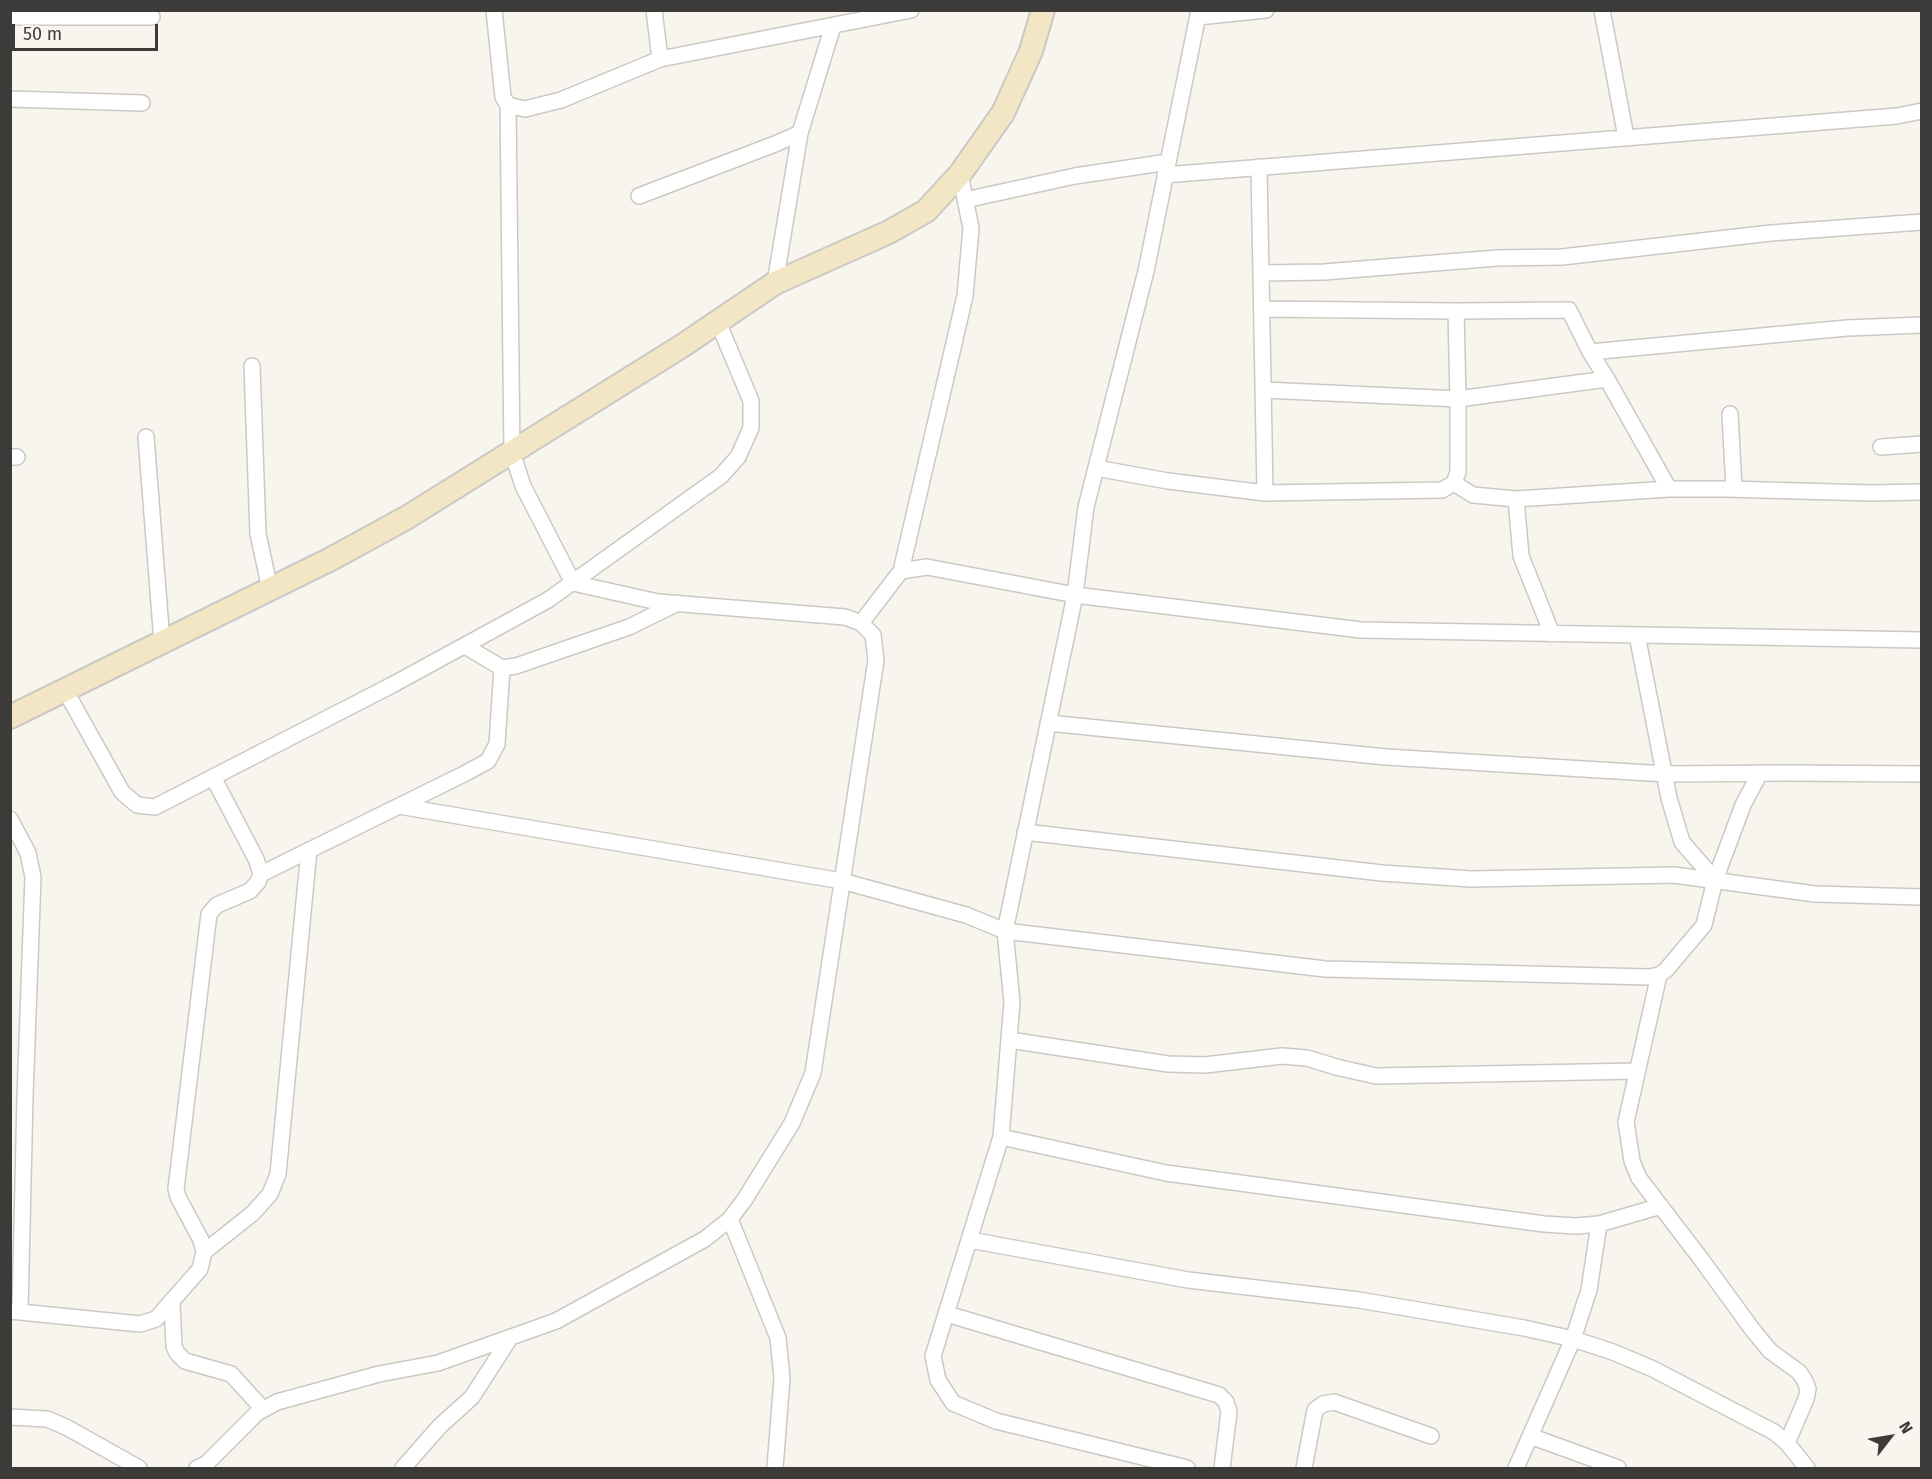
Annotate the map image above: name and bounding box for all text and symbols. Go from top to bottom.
scale bar [15,12,160,50]
text: 50 m [23,23,62,45]
north arrow [1860,1407,1920,1467]
text: N [1895,1418,1917,1437]

